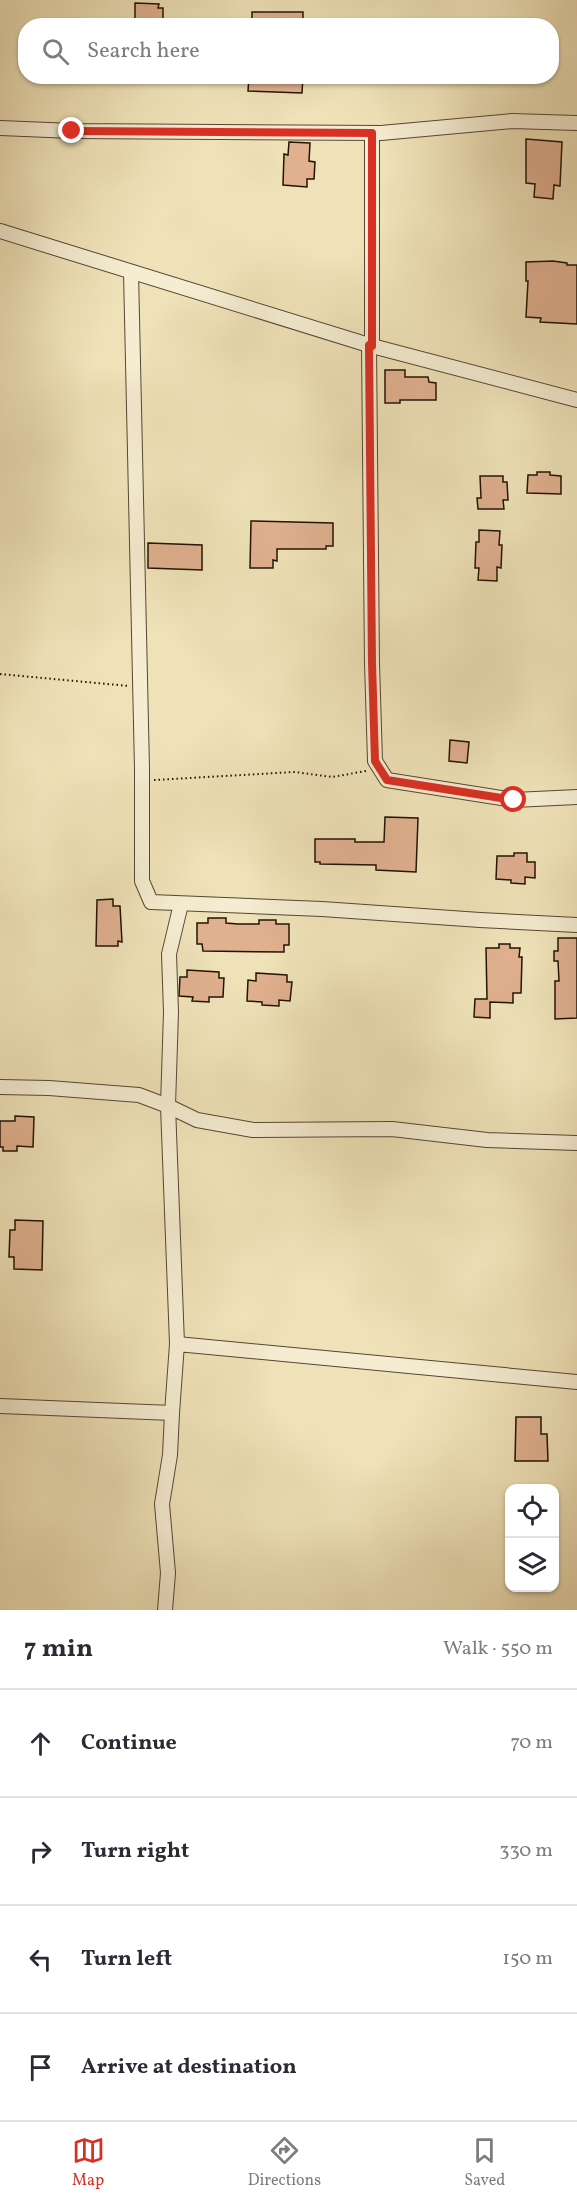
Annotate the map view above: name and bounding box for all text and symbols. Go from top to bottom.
search box [18,18,559,84]
icon: search [39,35,72,68]
text: Search here [87,36,200,67]
route end [58,117,84,143]
route start [500,786,526,812]
map controls [505,1484,559,1592]
button: locate [505,1484,559,1538]
button: layers [505,1538,559,1592]
text: 7 min [24,1631,93,1667]
text: Walk · 550 m [443,1635,553,1663]
icon: ahead [24,1727,57,1760]
text: Continue [81,1728,177,1759]
text: 70 m [510,1729,553,1757]
icon: right [24,1835,57,1868]
text: Turn right [81,1836,189,1867]
text: 330 m [499,1837,553,1865]
icon: left [24,1943,57,1976]
text: Turn left [81,1944,172,1975]
text: 150 m [502,1945,553,1973]
icon: arrive [24,2051,57,2084]
text: Arrive at destination [81,2052,297,2083]
tab: Map [72,2134,105,2192]
tab: Directions [248,2134,321,2192]
tab: Saved [464,2134,505,2192]

